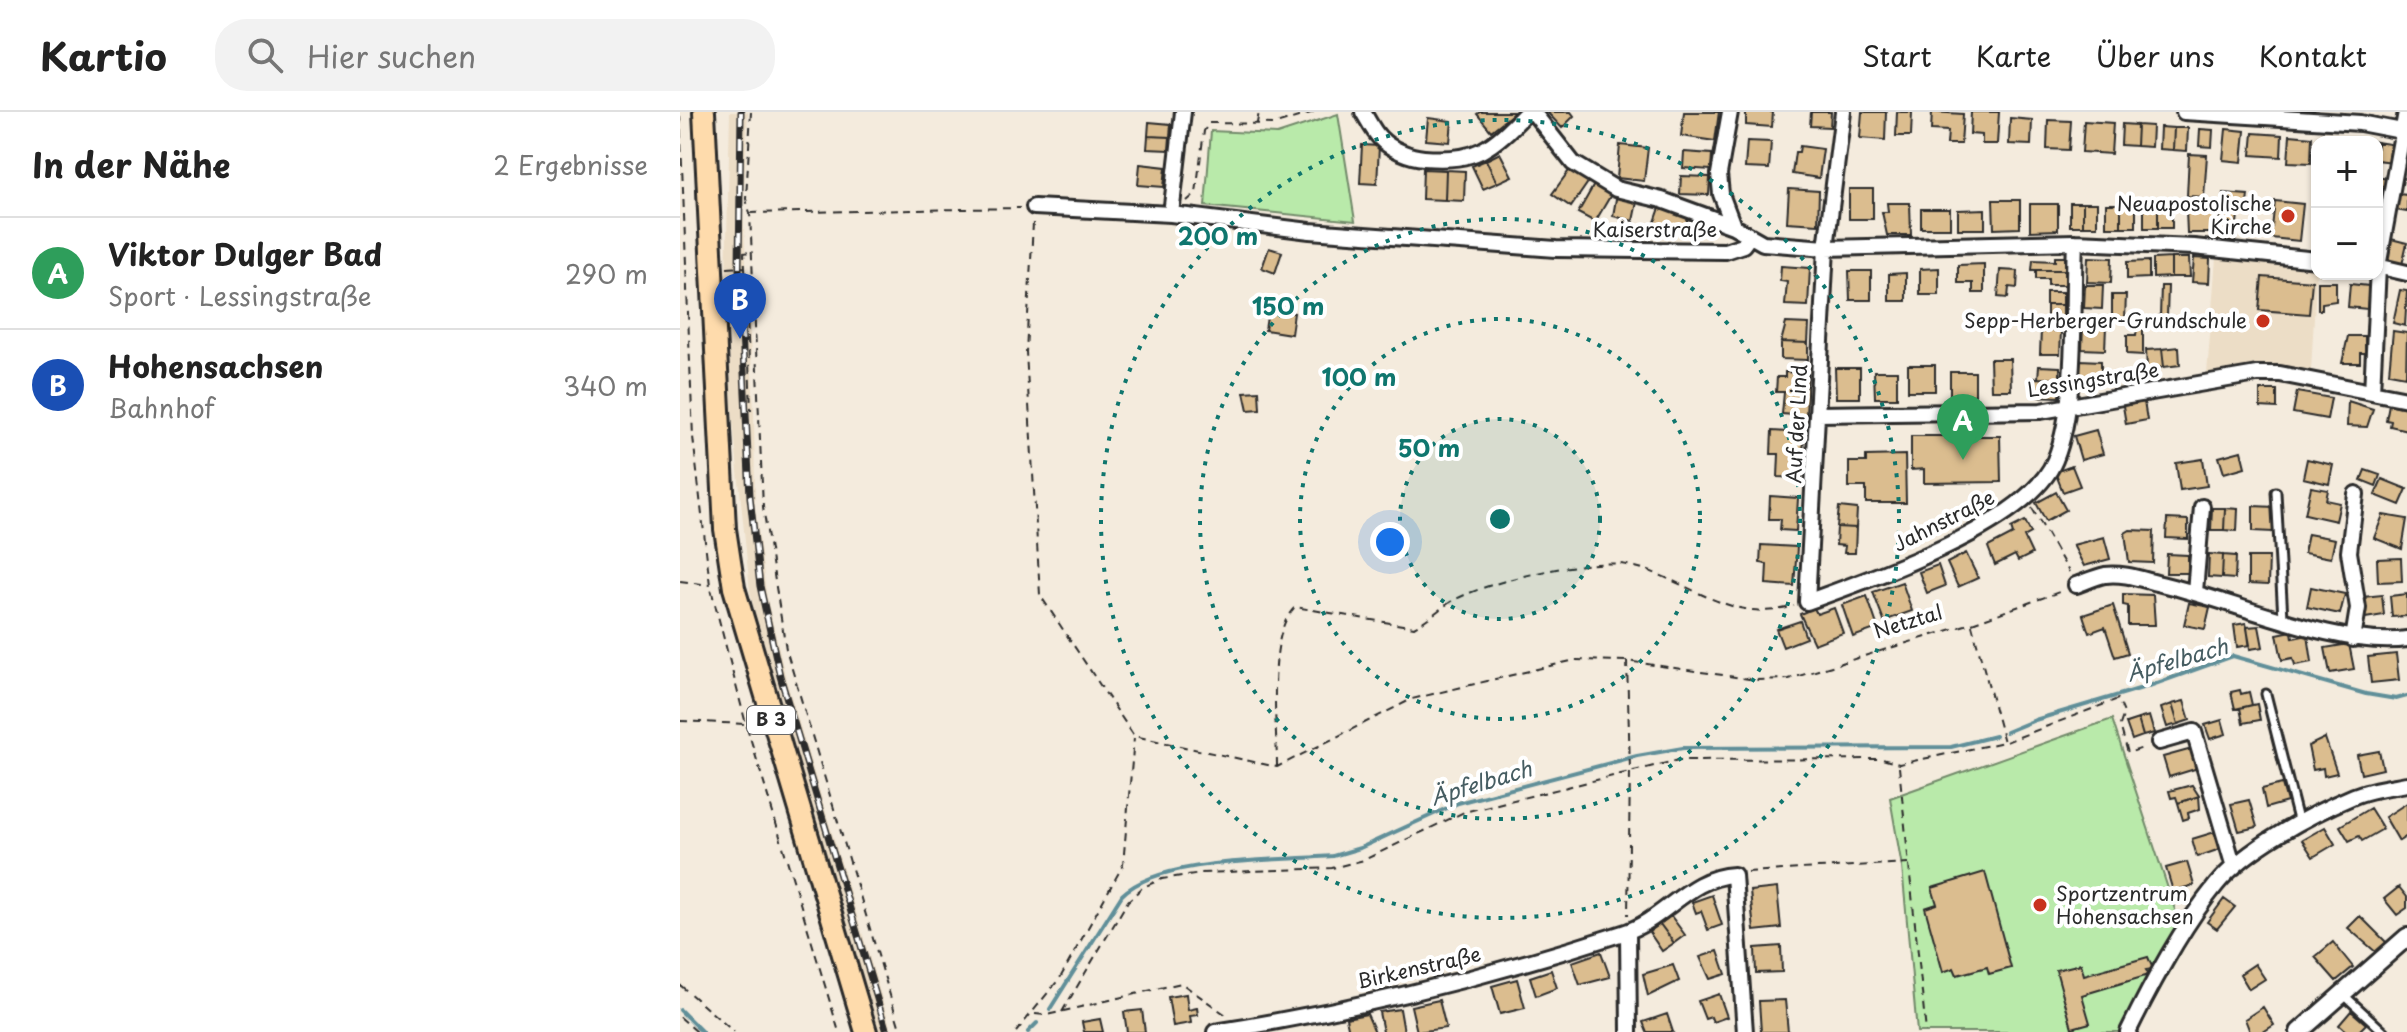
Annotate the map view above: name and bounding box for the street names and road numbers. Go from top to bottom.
street label: Kaiserstraße [1593,214,1717,244]
street label: Lessingstraße [2025,354,2161,404]
street label: Auf der Lind [1778,364,1814,484]
street label: Jahnstraße [1888,482,2000,559]
street label: Netztal [1869,596,1946,646]
road number: B 3 [747,706,795,734]
street label: Birkenstraße [1354,938,1484,996]

